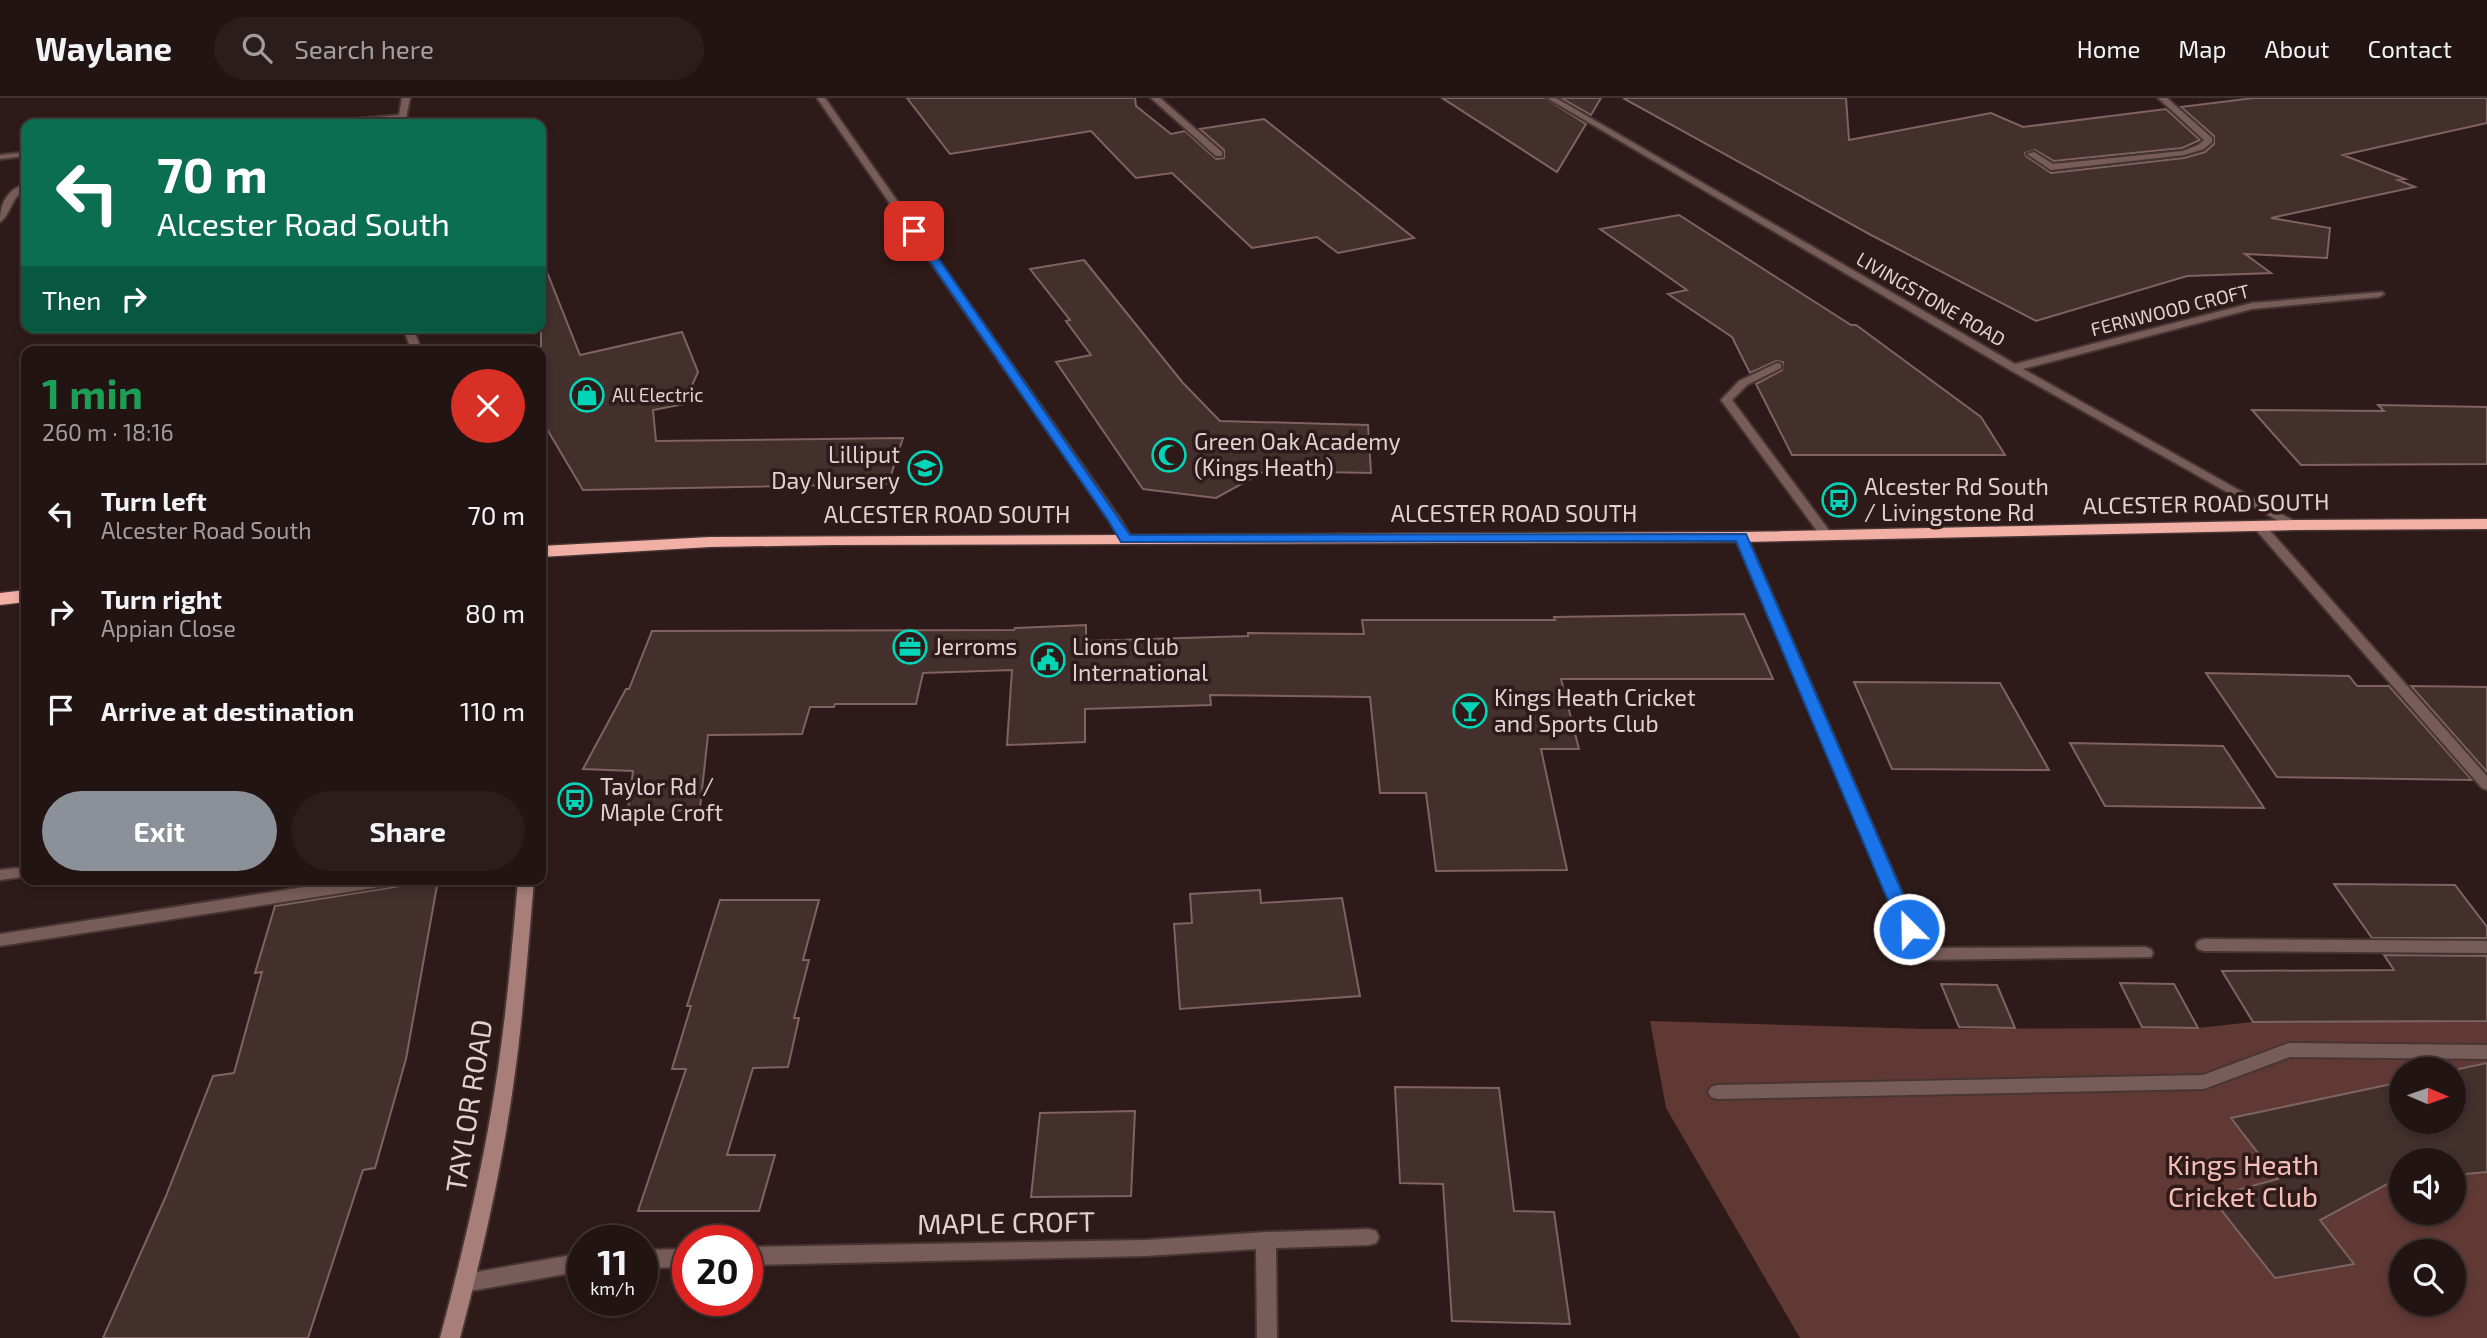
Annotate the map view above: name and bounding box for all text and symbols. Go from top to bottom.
search box [214,17,704,80]
text: Waylane [35,28,172,68]
icon: search [238,29,276,67]
text: Search here [294,33,434,64]
text: Home [2077,34,2140,63]
text: Map [2178,34,2226,63]
text: About [2264,34,2330,63]
text: Contact [2368,34,2452,63]
text: 70 m [157,144,268,203]
icon: left [42,147,133,238]
pin [884,201,944,261]
text: Alcester Road South [157,204,450,242]
icon: arrive [895,212,933,250]
street label: LIVINGSTONE ROAD [1853,247,2010,350]
street label: FERNWOOD CROFT [2088,279,2252,340]
icon: right [115,280,153,318]
text: Then [42,284,101,315]
text: 1 min [42,367,143,417]
button: close [451,369,525,443]
shop icon: All Electric [568,376,606,414]
place label: All Electric [612,383,704,406]
text: 260 m · 18:16 [42,418,174,446]
place label: Green Oak Academy (Kings Heath) [1194,427,1401,481]
mosque icon: Green Oak Academy (Kings Heath) [1150,436,1188,474]
place label: Lilliput Day Nursery [771,440,900,494]
school or university icon: Lilliput Day Nursery [906,449,944,487]
place label: Alcester Rd South / Livingstone Rd [1864,472,2049,526]
bus stop icon: Alcester Rd South / Livingstone Rd [1820,481,1858,519]
text: Turn left [101,485,207,516]
street label: ALCESTER ROAD SOUTH [2082,487,2330,519]
icon: left [42,495,80,533]
text: 70 m [467,499,525,530]
street label: ALCESTER ROAD SOUTH [1391,499,1637,527]
street label: ALCESTER ROAD SOUTH [824,500,1070,528]
text: Alcester Road South [101,516,312,544]
text: Turn right [101,583,222,614]
icon: right [42,593,80,631]
text: 80 m [465,597,525,628]
text: Appian Close [101,614,236,642]
office icon: Jerroms [891,628,929,666]
place label: Jerroms [934,632,1017,660]
place label: Lions Club International [1072,632,1208,686]
public building icon: Lions Club International [1029,641,1067,679]
place label: Kings Heath Cricket and Sports Club [1494,683,1696,737]
icon: arrive [42,691,80,729]
bar icon: Kings Heath Cricket and Sports Club [1451,692,1489,730]
text: Arrive at destination [101,695,354,726]
text: 110 m [460,695,525,726]
place label: Taylor Rd / Maple Croft [600,772,723,826]
bus stop icon: Taylor Rd / Maple Croft [556,781,594,819]
button: Exit [42,791,277,871]
button: Share [291,791,525,871]
position arrow [1872,892,1946,966]
street label: TAYLOR ROAD [438,1017,498,1195]
north arrow [2389,1057,2466,1134]
map controls [2389,1057,2466,1316]
park label: Kings Heath Cricket Club [2167,1147,2319,1213]
button: sound [2389,1148,2466,1225]
street label: MAPLE CROFT [917,1203,1095,1241]
speed limit sign: 20 [672,1225,763,1316]
button: search [2389,1239,2466,1316]
text: 11 [597,1240,628,1282]
text: km/h [590,1277,635,1299]

